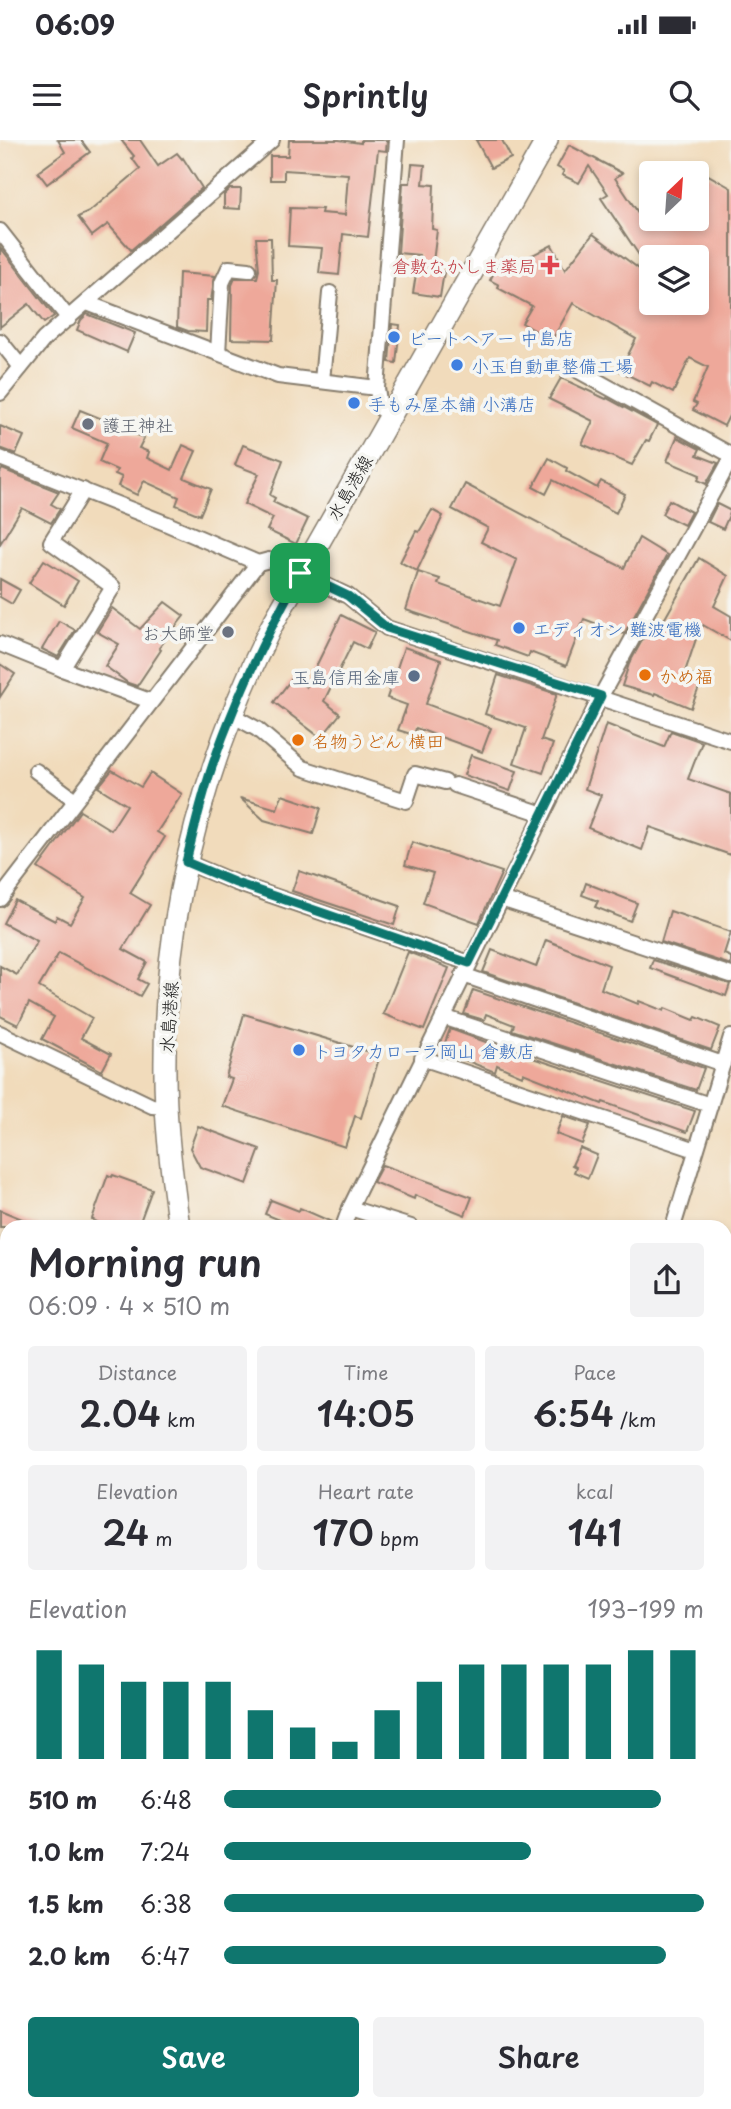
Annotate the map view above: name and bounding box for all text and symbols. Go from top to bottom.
text: 06:09 [35,5,115,44]
text: Sprintly [302,71,429,119]
icon: menu [28,76,66,114]
icon: search [665,76,703,114]
north arrow [639,161,709,231]
map controls [639,161,709,315]
button: layers [639,245,709,315]
place label: 倉敷なかしま薬局 [392,252,536,279]
marker: 倉敷なかしま薬局 [542,257,558,273]
place label: ビートヘアー 中島店 [408,324,574,351]
marker: ビートヘアー 中島店 [386,329,402,345]
place label: 小玉自動車整備工場 [471,352,633,379]
marker: 小玉自動車整備工場 [449,357,465,373]
place label: 手もみ屋本舗 小溝店 [368,390,536,417]
marker: 手もみ屋本舗 小溝店 [346,395,362,411]
place label: 護王神社 [102,411,174,438]
marker: 護王神社 [80,416,96,432]
street label: 水島港線 [319,449,379,525]
pin [270,543,330,603]
icon: arrive [281,554,319,592]
place label: エディオン 難波電機 [533,615,702,642]
place label: お大師堂 [142,619,214,646]
marker: エディオン 難波電機 [511,620,527,636]
marker: お大師堂 [220,624,236,640]
place label: かめ福 [659,662,713,689]
place label: 玉島信用金庫 [292,663,400,690]
marker: かめ福 [637,667,653,683]
marker: 玉島信用金庫 [406,668,422,684]
place label: 名物うどん 横田 [312,727,444,754]
marker: 名物うどん 横田 [290,732,306,748]
street label: 水島港線 [152,980,184,1054]
place label: トヨタカローラ岡山 倉敷店 [313,1037,535,1064]
marker: トヨタカローラ岡山 倉敷店 [291,1042,307,1058]
text: Morning run [28,1233,262,1290]
button: share [630,1243,704,1317]
text: 06:09 · 4 × 510 m [28,1288,230,1323]
text: Distance [97,1358,177,1386]
text: Time [344,1358,388,1386]
text: Pace [573,1358,616,1386]
text: 2.04 [79,1386,161,1439]
text: 14:05 [317,1386,415,1439]
text: 6:54 [533,1386,614,1439]
text: km [161,1405,196,1433]
text: /km [614,1405,656,1433]
text: Elevation [96,1477,178,1505]
text: Heart rate [318,1477,414,1505]
text: kcal [576,1477,614,1505]
text: 24 [102,1505,149,1558]
text: 170 [313,1505,374,1558]
text: 141 [568,1505,622,1558]
text: m [149,1524,173,1552]
text: bpm [374,1524,419,1552]
text: Elevation [28,1591,127,1626]
text: 193–199 m [588,1591,704,1626]
text: 510 m [28,1782,97,1817]
text: 6:48 [140,1782,192,1817]
text: 1.0 km [28,1834,105,1869]
text: 7:24 [140,1834,190,1869]
text: 1.5 km [28,1886,104,1921]
text: 6:38 [140,1886,192,1921]
text: 2.0 km [28,1938,110,1973]
text: 6:47 [140,1938,190,1973]
button: Save [28,2017,359,2097]
button: Share [373,2017,704,2097]

